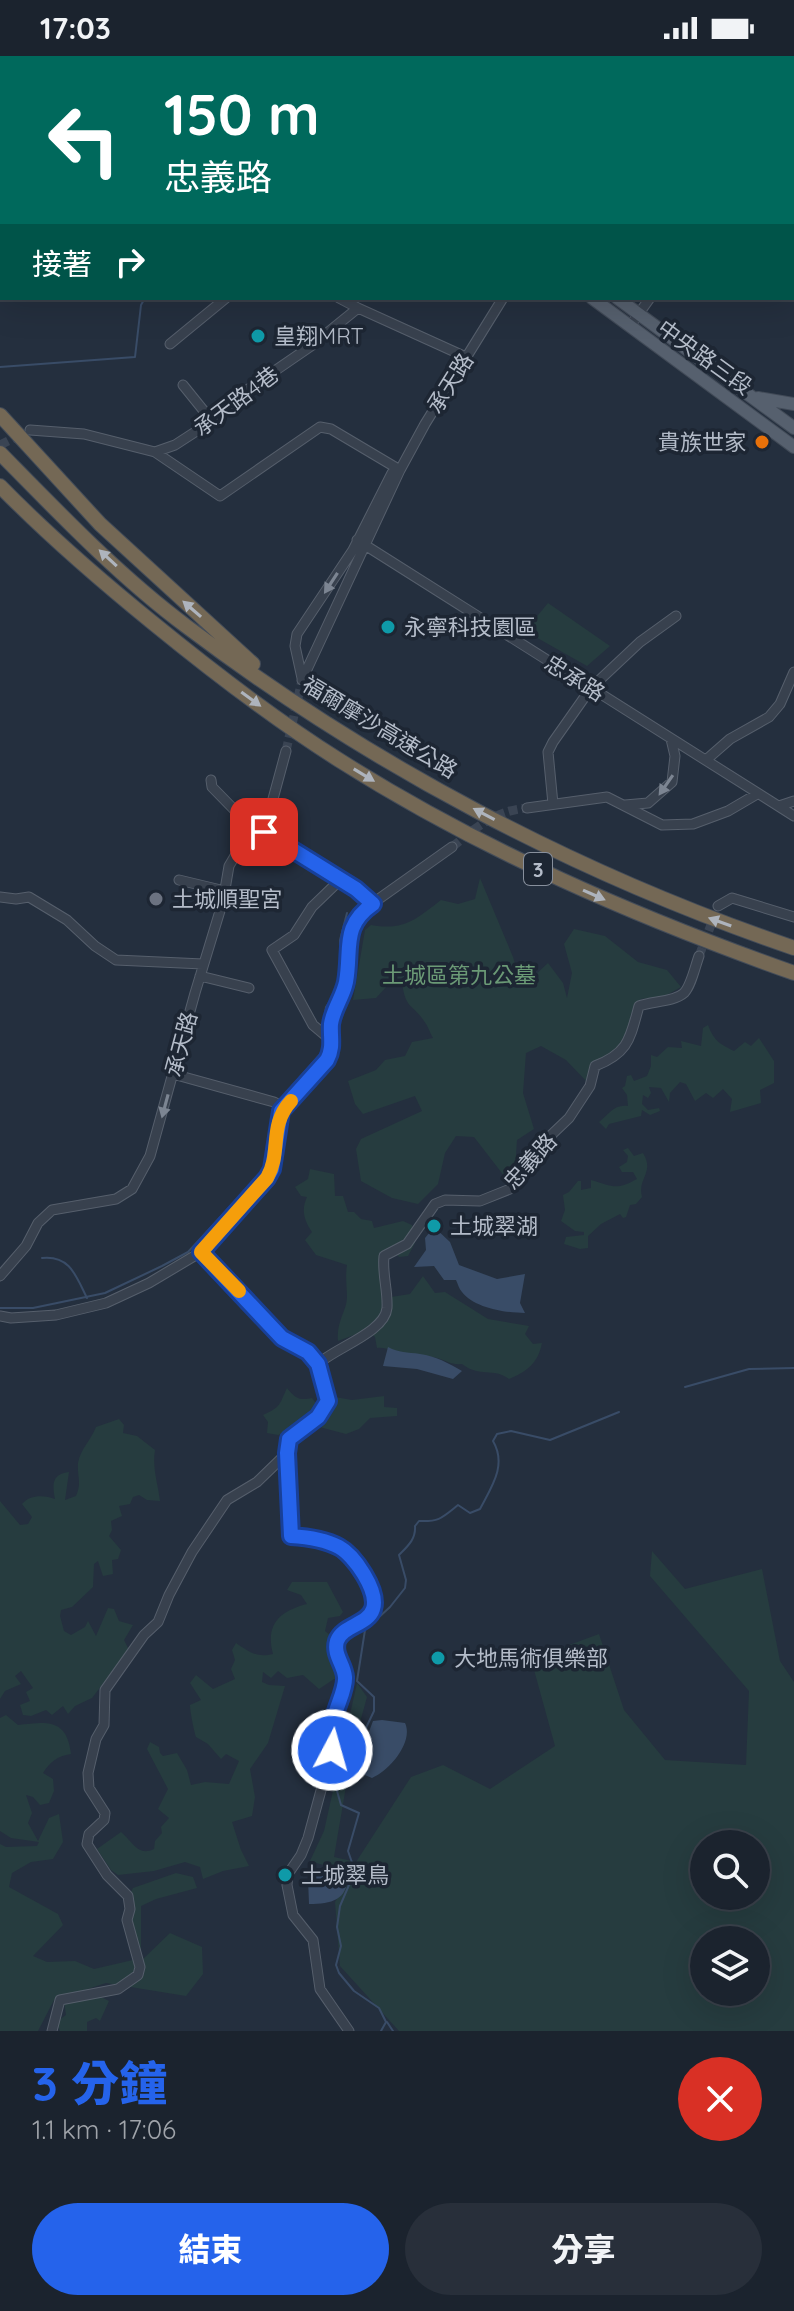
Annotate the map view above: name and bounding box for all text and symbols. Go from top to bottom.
text: 17:03 [40,9,111,47]
text: 150 m [164,79,320,149]
icon: left [32,88,136,192]
text: 忠義路 [164,154,272,199]
icon: right [108,240,152,284]
text: 接著 [32,245,92,283]
street label: 中央路三段 [652,313,758,401]
place label: 皇翔MRT [274,322,364,350]
marker: 皇翔MRT [249,327,267,345]
street label: 承天路 [421,348,479,418]
street label: 承天路4巷 [188,360,284,442]
place label: 貴族世家 [658,428,746,456]
marker: 貴族世家 [753,433,771,451]
one-way arrow [99,549,118,568]
one-way arrow [324,572,339,593]
one-way arrow [182,601,201,619]
place label: 永寧科技園區 [404,613,536,641]
marker: 永寧科技園區 [379,618,397,636]
street label: 忠承路 [540,649,610,707]
street label: 福爾摩沙高速公路 [297,670,463,784]
one-way arrow [240,691,261,707]
one-way arrow [353,768,375,782]
one-way arrow [658,774,674,796]
pin [230,798,298,866]
one-way arrow [473,807,495,821]
icon: arrive [242,810,286,854]
road number: 3 [524,853,552,885]
place label: 土城順聖宮 [172,885,282,913]
one-way arrow [583,888,606,901]
marker: 土城順聖宮 [147,890,165,908]
one-way arrow [708,916,732,928]
park label: 土城區第九公墓 [382,961,536,989]
street label: 承天路 [159,1008,203,1080]
one-way arrow [158,1093,170,1118]
street label: 忠義路 [498,1127,562,1195]
place label: 土城翠湖 [450,1212,538,1240]
marker: 土城翠湖 [425,1217,443,1235]
place label: 大地馬術俱樂部 [454,1644,608,1672]
marker: 大地馬術俱樂部 [429,1649,447,1667]
position arrow [290,1708,374,1792]
map controls [690,1830,770,2006]
button: search [690,1830,770,1910]
place label: 土城翠鳥 [301,1861,389,1889]
marker: 土城翠鳥 [276,1866,294,1884]
button: layers [690,1926,770,2006]
text: 3 分鐘 [32,2053,167,2113]
button: close [678,2057,762,2141]
text: 1.1 km · 17:06 [32,2113,176,2146]
button: 結束 [32,2203,389,2295]
button: 分享 [405,2203,762,2295]

